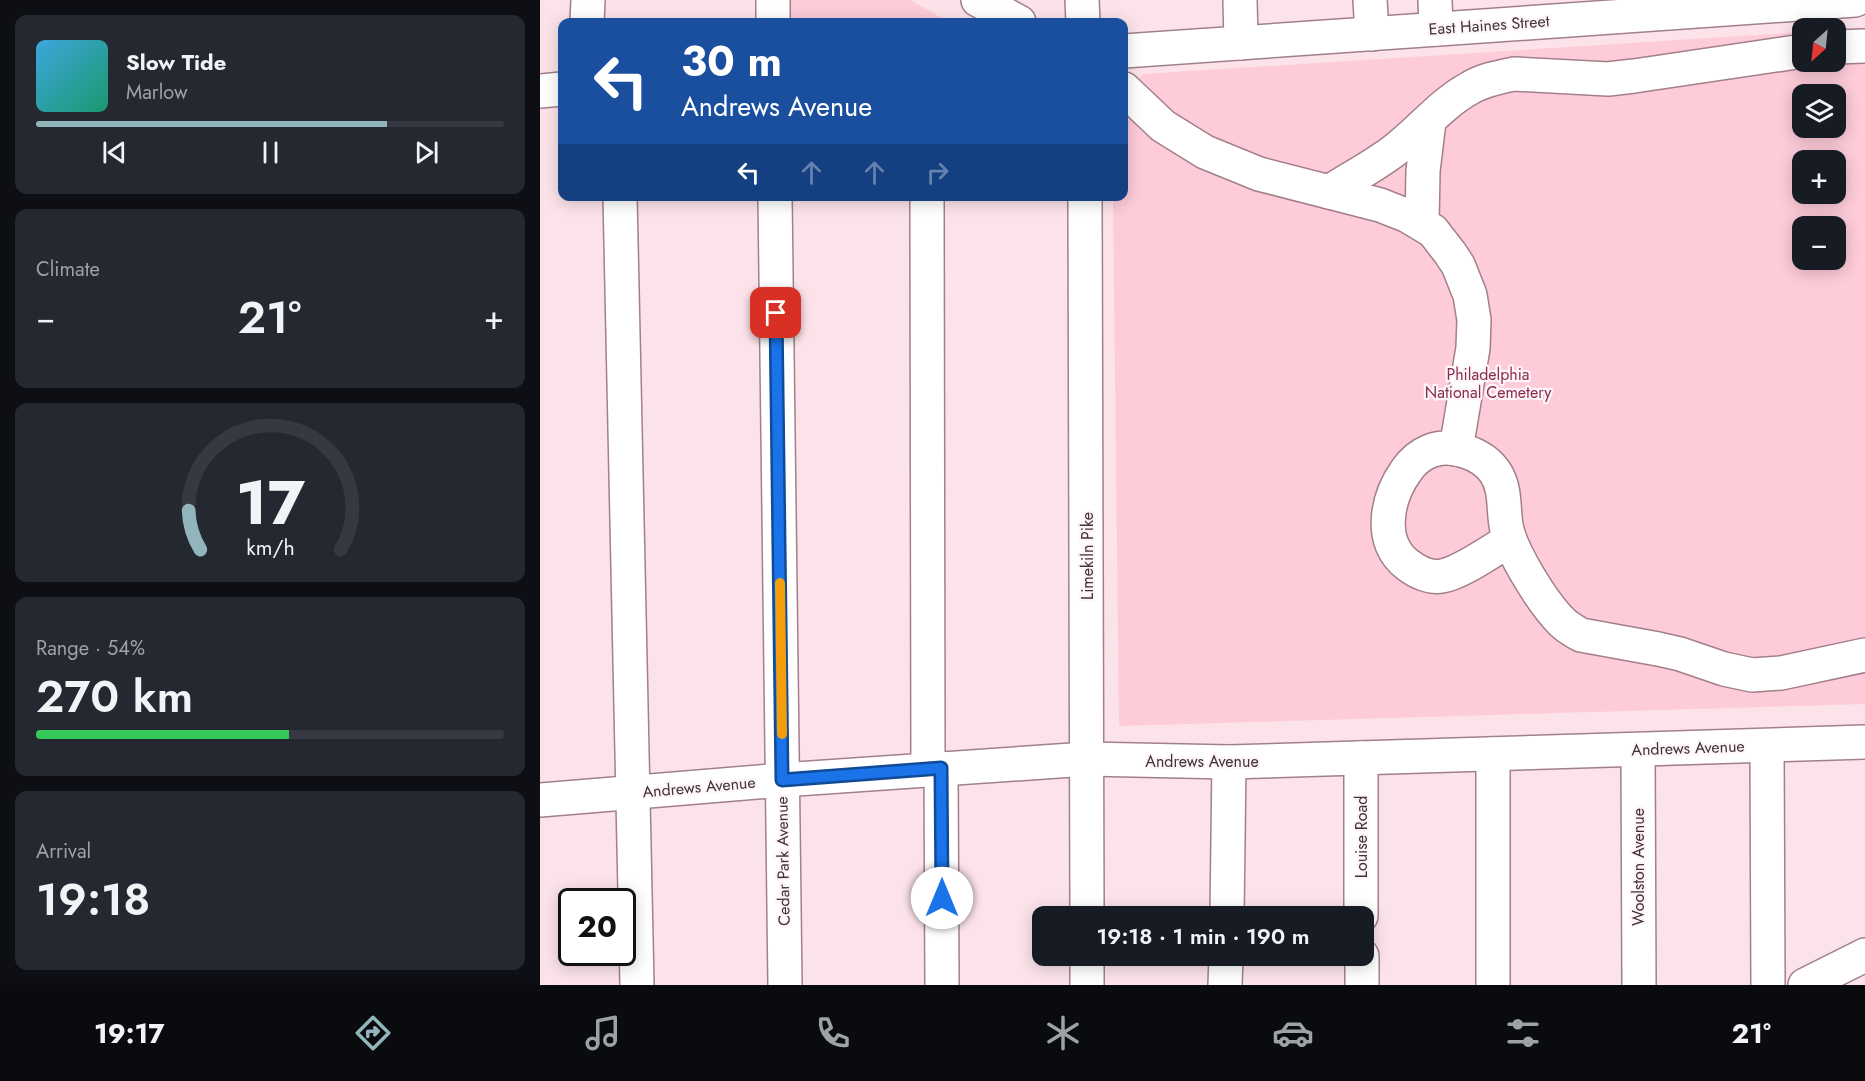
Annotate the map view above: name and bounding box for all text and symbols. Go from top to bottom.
street label: East Haines Street [1428,9,1550,41]
north arrow [1792,18,1846,72]
map controls [1792,18,1846,270]
text: 30 m [681,31,782,92]
icon: left [582,42,660,120]
text: Slow Tide [126,46,226,78]
text: Marlow [126,78,188,107]
button: layers [1792,84,1846,138]
text: Andrews Avenue [681,87,872,126]
icon: previous [98,136,131,169]
icon: pause [254,136,287,169]
icon: next [410,136,443,169]
button: + [1792,150,1846,204]
icon: left [732,156,765,189]
icon: ahead [795,156,828,189]
icon: ahead [858,156,891,189]
icon: right [921,156,954,189]
button: − [1792,216,1846,270]
text: Climate [36,255,100,284]
text: 21° [238,285,301,350]
pin [750,287,801,338]
text: − [36,294,55,341]
text: + [484,294,504,341]
icon: arrive [759,296,792,329]
park label: Philadelphia National Cemetery [1425,363,1552,404]
text: 17 [235,457,305,547]
street label: Limekiln Pike [1076,512,1099,600]
text: km/h [246,532,294,563]
text: Range · 54% [36,634,145,663]
text: 270 km [36,664,193,729]
street label: Andrews Avenue [1631,735,1745,761]
street label: Andrews Avenue [1145,750,1259,773]
street label: Andrews Avenue [642,771,756,803]
street label: Cedar Park Avenue [770,796,796,926]
street label: Louise Road [1350,796,1373,878]
street label: Woolston Avenue [1627,808,1650,926]
text: Arrival [36,837,91,866]
position arrow [910,866,974,930]
text: 19:18 [36,867,150,932]
speed limit sign: 20 [558,888,636,966]
text: 19:18 · 1 min · 190 m [1097,920,1309,952]
icon: directions [352,1012,394,1054]
icon: music [582,1012,624,1054]
icon: phone [812,1012,854,1054]
icon: climate [1042,1012,1084,1054]
icon: car [1272,1012,1314,1054]
icon: filters [1502,1012,1544,1054]
text: 19:17 [94,1014,164,1053]
text: 21° [1731,1014,1771,1053]

